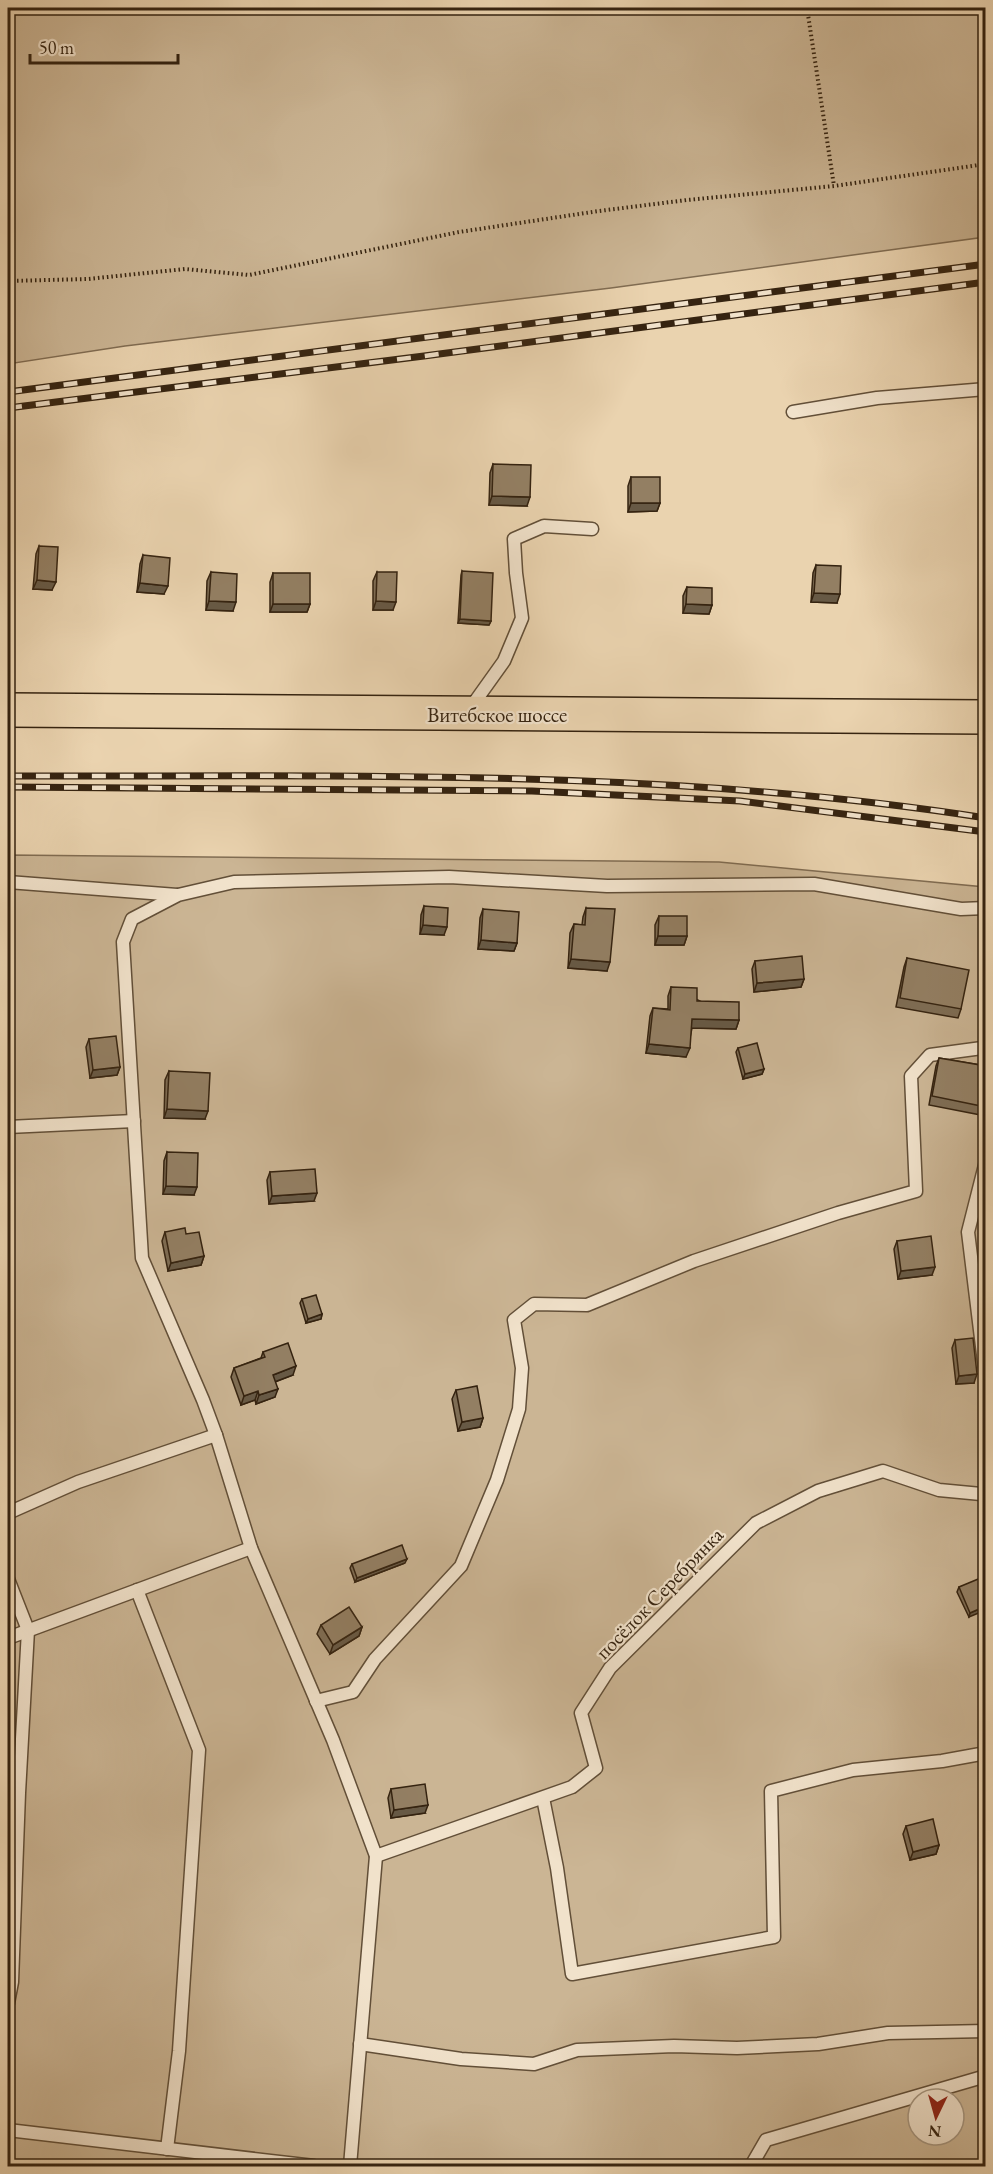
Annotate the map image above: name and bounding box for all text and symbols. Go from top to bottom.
scale bar [30,27,178,65]
text: 50 m [39,36,74,59]
street label: Витебское шоссе [427,701,567,728]
street label: посёлок Серебрянка [589,1521,729,1665]
north arrow [906,2087,966,2147]
text: N [927,2120,942,2142]

